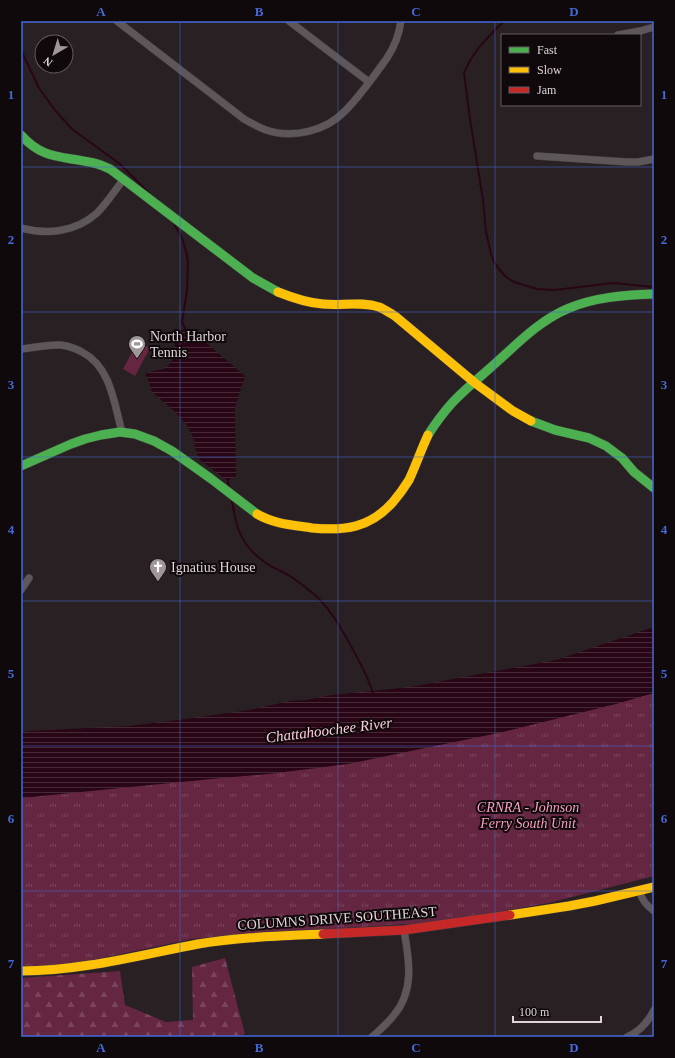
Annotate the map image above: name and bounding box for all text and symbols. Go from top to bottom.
text: A [96,4,106,19]
text: B [255,4,264,19]
text: C [411,4,421,19]
text: D [569,4,579,19]
north arrow [34,34,74,74]
legend [501,34,641,106]
text: Fast [537,43,558,57]
text: N [41,55,55,69]
text: Slow [537,63,562,77]
text: Jam [537,83,557,97]
text: 1 [8,87,14,102]
text: 1 [661,87,667,102]
text: 2 [8,232,14,247]
text: 2 [661,232,667,247]
place label: North Harbor Tennis [150,329,226,360]
sports icon: North Harbor Tennis [127,334,147,359]
text: 3 [8,377,15,392]
text: 3 [661,377,668,392]
text: 4 [8,522,15,537]
text: 4 [661,522,668,537]
church icon: Ignatius House [148,557,168,582]
place label: Ignatius House [171,560,255,575]
text: 5 [8,666,15,681]
text: 5 [661,666,668,681]
water label: Chattahoochee River [265,714,393,746]
park label: CRNRA - Johnson Ferry South Unit [477,800,579,831]
text: 6 [8,811,15,826]
text: 6 [661,811,668,826]
street label: COLUMNS DRIVE SOUTHEAST [237,904,438,933]
text: 7 [8,956,15,971]
text: 7 [661,956,668,971]
scale bar [513,998,601,1024]
text: 100 m [519,1005,550,1019]
text: A [96,1040,106,1055]
text: B [255,1040,264,1055]
text: C [411,1040,421,1055]
text: D [569,1040,579,1055]

